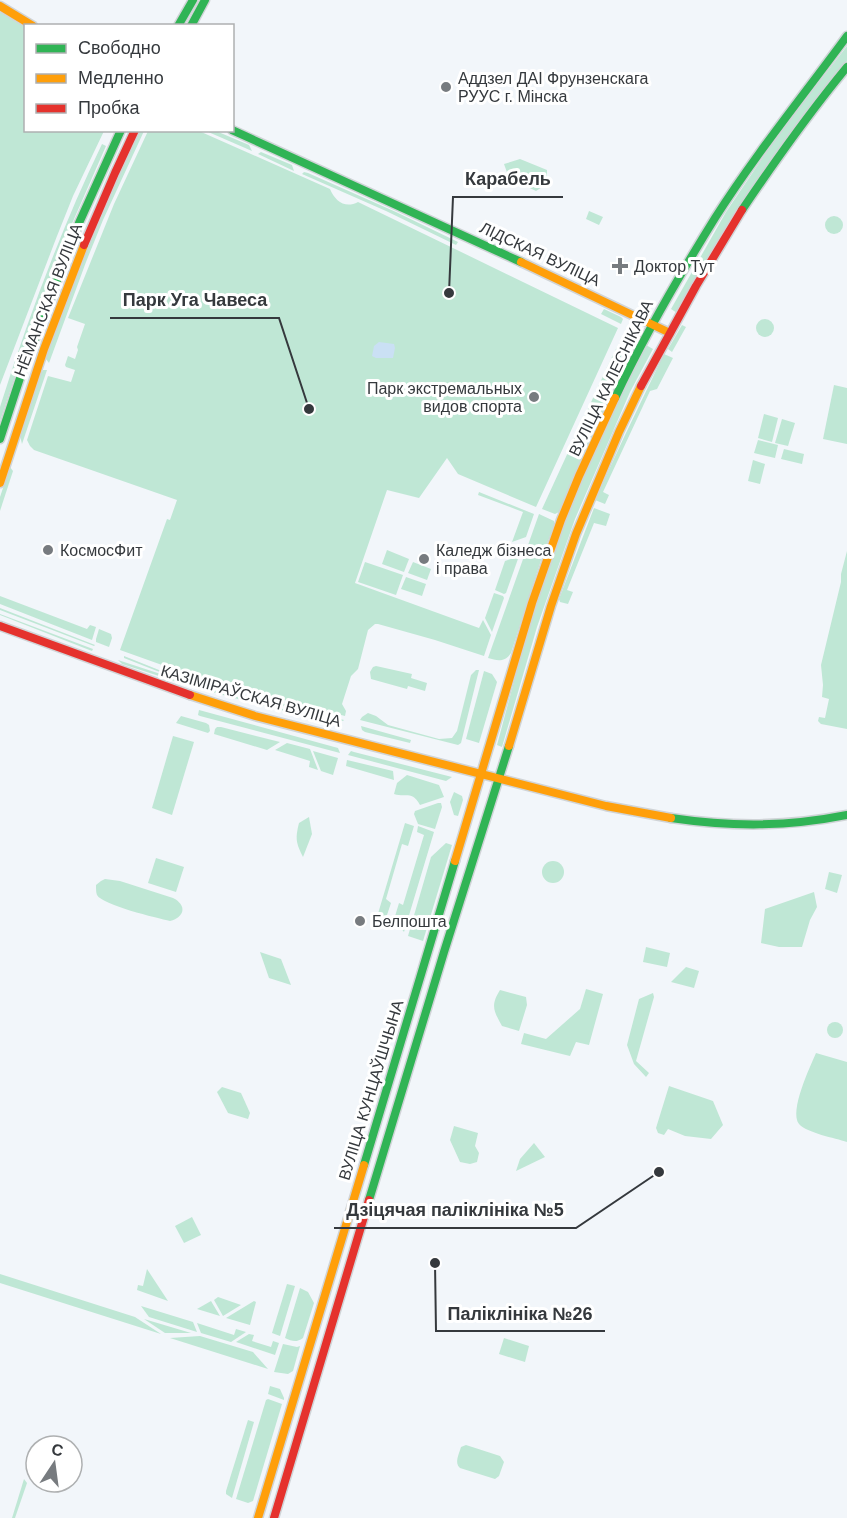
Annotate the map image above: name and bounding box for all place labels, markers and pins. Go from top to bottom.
place label: Аддзел ДАІ Фрунзенскага РУУС г. Мінска [458,70,648,105]
marker: Аддзел ДАІ Фрунзенскага РУУС г. Мінска [439,80,453,94]
callout: Карабель [453,161,563,197]
marker: Доктор Тут [611,257,629,275]
place label: Доктор Тут [634,258,715,275]
callout: Парк Уга Чавеса [110,282,279,318]
place label: Парк экстремальных видов спорта [367,380,522,415]
marker: Парк экстремальных видов спорта [527,390,541,404]
place label: КосмосФит [60,542,143,559]
place label: Каледж бізнеса і права [436,542,551,577]
marker: КосмосФит [41,543,55,557]
marker: Каледж бізнеса і права [417,552,431,566]
place label: Белпошта [372,913,447,930]
marker: Белпошта [353,914,367,928]
callout: Дзіцячая паліклініка №5 [334,1192,576,1228]
callout: Паліклініка №26 [436,1295,605,1331]

